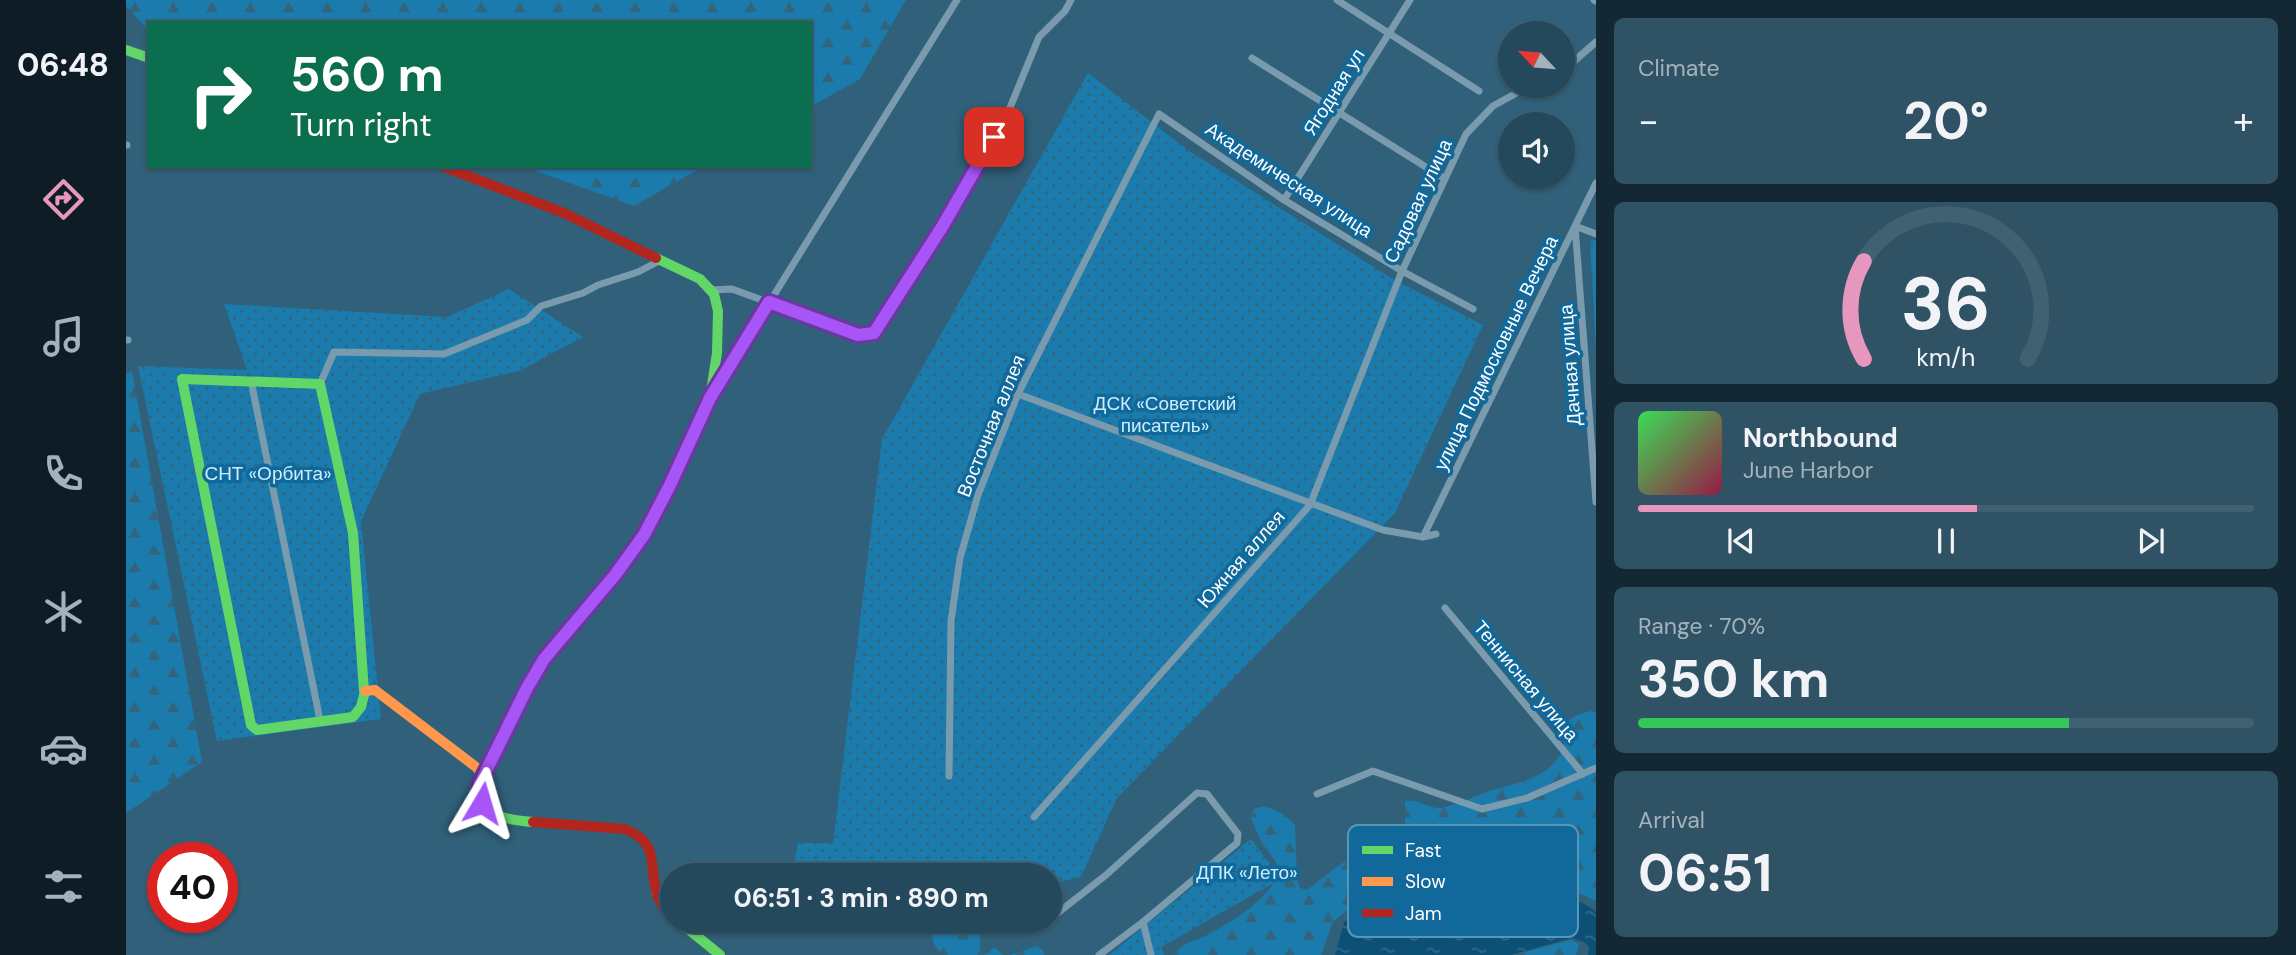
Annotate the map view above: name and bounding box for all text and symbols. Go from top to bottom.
north arrow [1498,21,1575,98]
map controls [1498,21,1575,189]
text: 560 m [290,42,444,106]
text: 06:48 [17,44,109,86]
street label: Ягодная ул [1297,44,1371,140]
icon: right [175,49,266,140]
text: Climate [1638,53,1720,83]
text: 20° [1903,87,1989,155]
text: − [1638,96,1659,146]
text: + [2233,96,2254,146]
text: Turn right [290,104,432,146]
pin [964,107,1024,167]
button: sound [1498,112,1575,189]
street label: Академическая улица [1201,117,1378,244]
icon: arrive [975,118,1013,156]
street label: Садовая улица [1378,135,1458,267]
icon: directions [39,175,88,224]
street label: улица Подмосковные Вечера [1428,231,1564,475]
text: 36 [1901,258,1991,353]
street label: Дачная улица [1553,303,1587,427]
icon: music [39,312,88,361]
text: km/h [1916,341,1976,374]
street label: Восточная аллея [951,351,1031,501]
park label: ДСК «Советский писатель» [1094,391,1236,438]
text: Northbound [1743,421,1898,455]
icon: phone [39,449,88,498]
text: June Harbor [1743,455,1873,485]
park label: СНТ «Орбита» [204,461,332,486]
street label: Южная аллея [1192,505,1290,613]
icon: previous [1722,522,1760,560]
icon: pause [1927,522,1965,560]
icon: next [2132,522,2170,560]
icon: climate [39,587,88,636]
text: Range · 70% [1638,611,1765,641]
street label: Теннисная улица [1468,615,1584,747]
text: 350 km [1638,645,1830,713]
icon: car [39,724,88,773]
position arrow [445,766,519,840]
text: Arrival [1638,805,1705,835]
legend [1348,825,1578,937]
text: Fast [1405,838,1441,863]
text: 06:51 [1638,839,1772,907]
speed limit sign: 40 [147,842,238,933]
park label: ДПК «Лето» [1196,860,1298,885]
icon: filters [39,862,88,911]
text: Slow [1405,869,1446,894]
text: 06:51 · 3 min · 890 m [733,881,989,915]
text: Jam [1405,901,1442,926]

